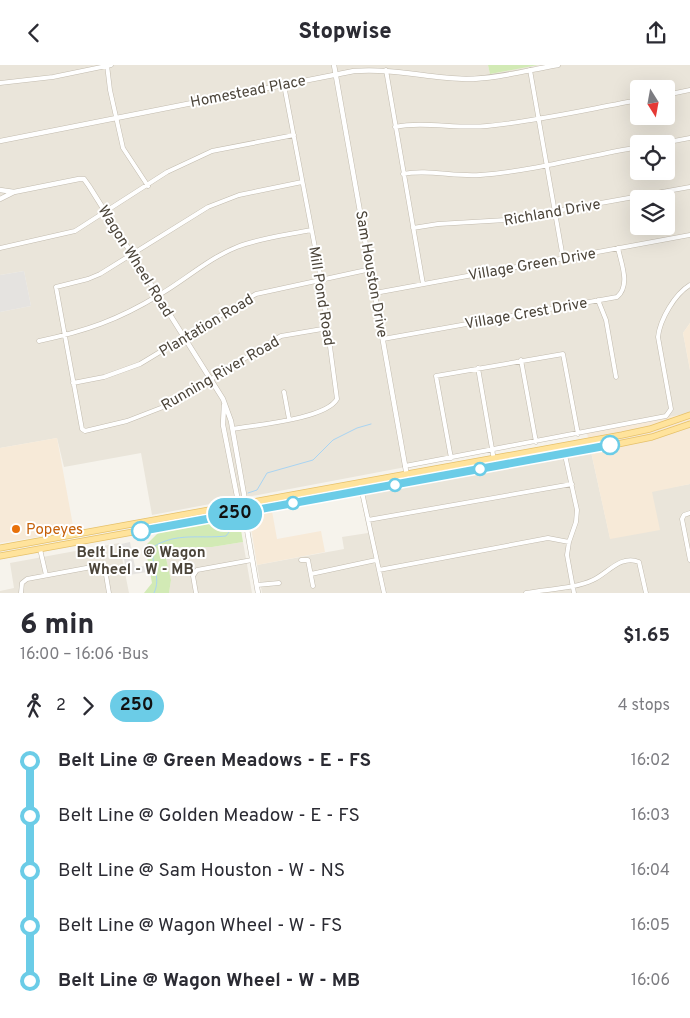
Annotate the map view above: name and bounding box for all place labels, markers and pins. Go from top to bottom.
unlabelled marker [600,435,620,455]
unlabelled marker [473,462,487,476]
unlabelled marker [388,478,402,492]
unlabelled marker [286,496,300,510]
place label: Popeyes [26,521,83,540]
marker: Belt Line @ Wagon Wheel - W - MB [131,521,151,541]
marker: Popeyes [10,523,22,535]
place label: Belt Line @ Wagon Wheel - W - MB [76,544,206,580]

